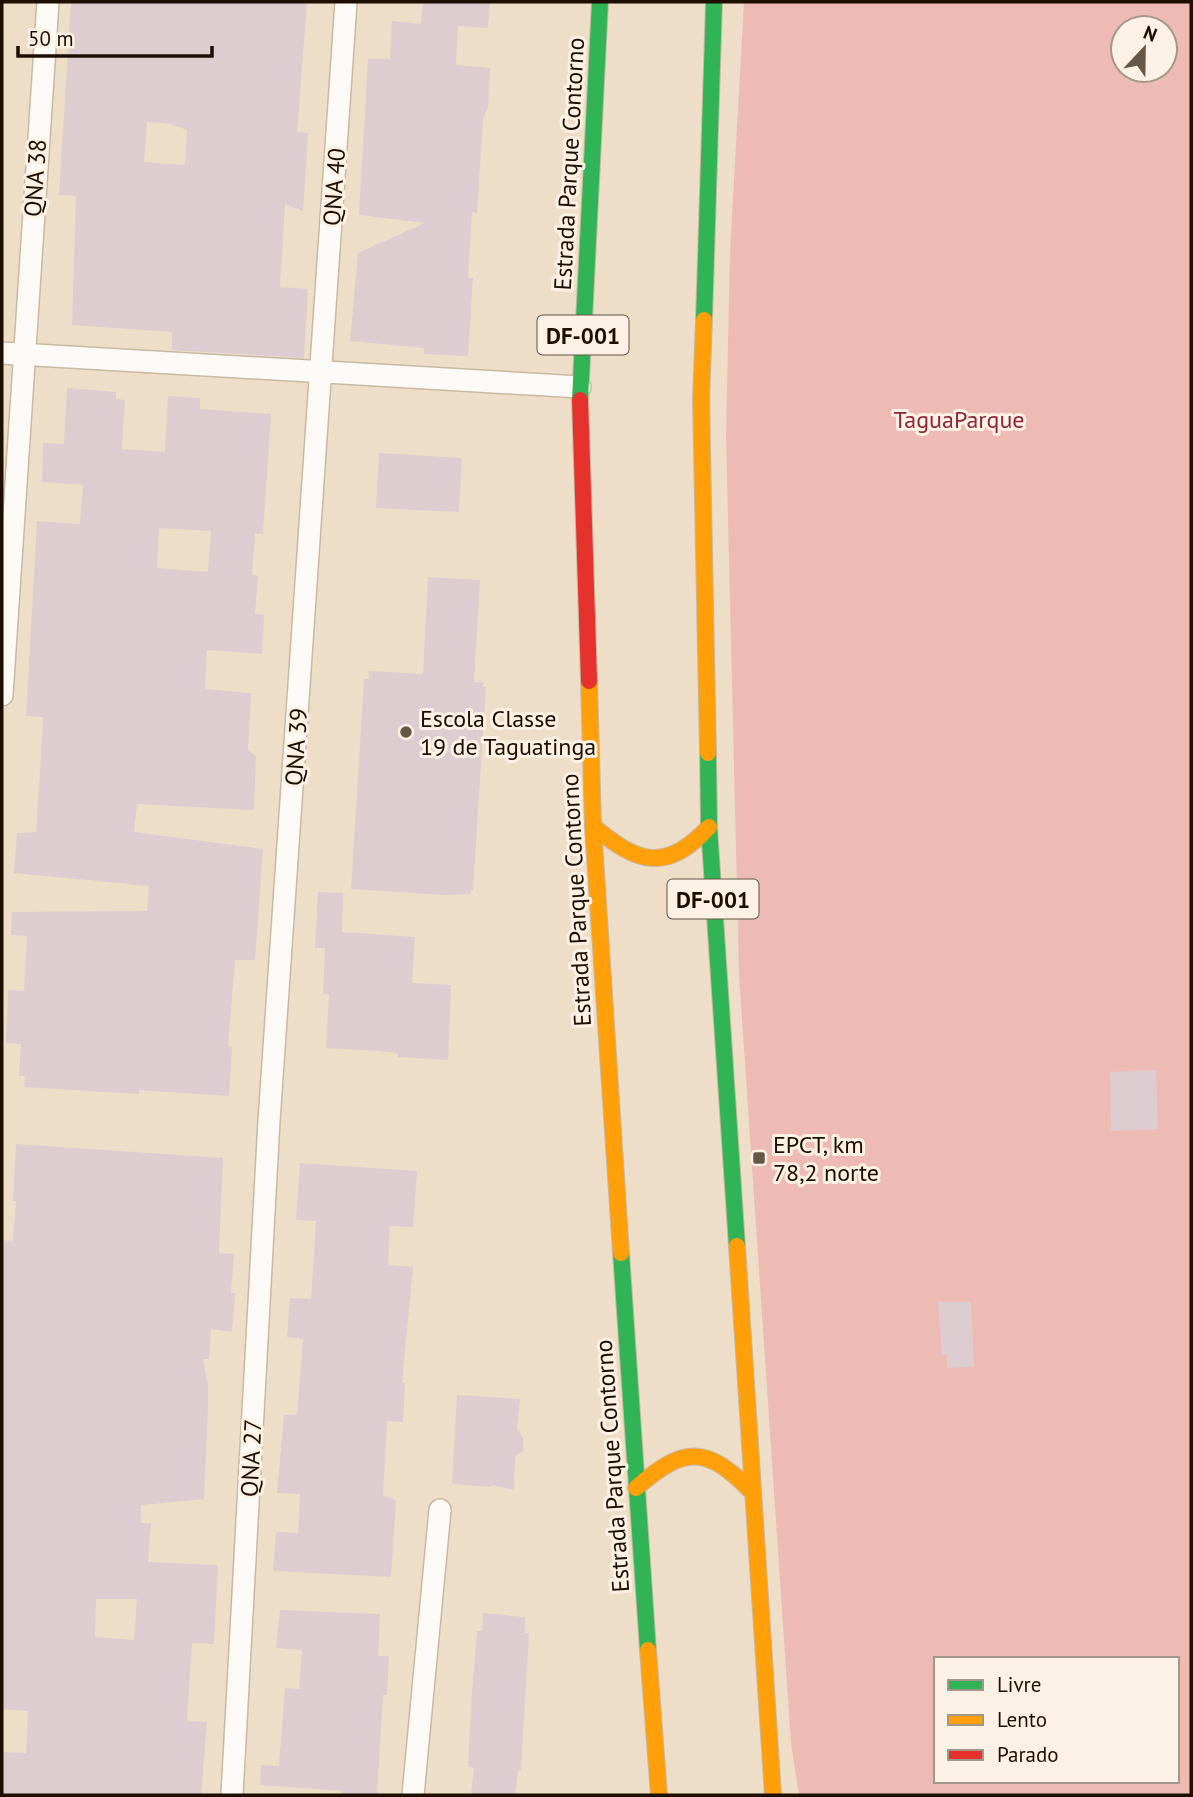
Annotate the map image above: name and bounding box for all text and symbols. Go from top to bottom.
scale bar [18,14,212,58]
north arrow [1109,14,1179,84]
text: N [1140,20,1161,47]
text: 50 m [28,25,74,52]
street label: Estrada Parque Contorno [547,37,591,291]
street label: QNA 38 [17,138,53,218]
street label: QNA 40 [316,147,352,227]
road number: DF-001 [538,316,628,354]
park label: TaguaParque [893,404,1025,435]
place label: Escola Classe 19 de Taguatinga [420,703,596,762]
street label: QNA 39 [278,707,314,787]
marker: Escola Classe 19 de Taguatinga [398,724,414,740]
street label: Estrada Parque Contorno [554,773,598,1027]
road number: DF-001 [668,879,758,918]
place label: EPCT, km 78,2 norte [773,1129,879,1188]
marker: EPCT, km 78,2 norte [751,1150,767,1166]
street label: Estrada Parque Contorno [588,1339,636,1593]
street label: QNA 27 [233,1418,269,1498]
legend [934,1657,1179,1783]
text: Livre [997,1671,1041,1698]
text: Lento [997,1706,1047,1733]
text: Parado [997,1741,1059,1768]

